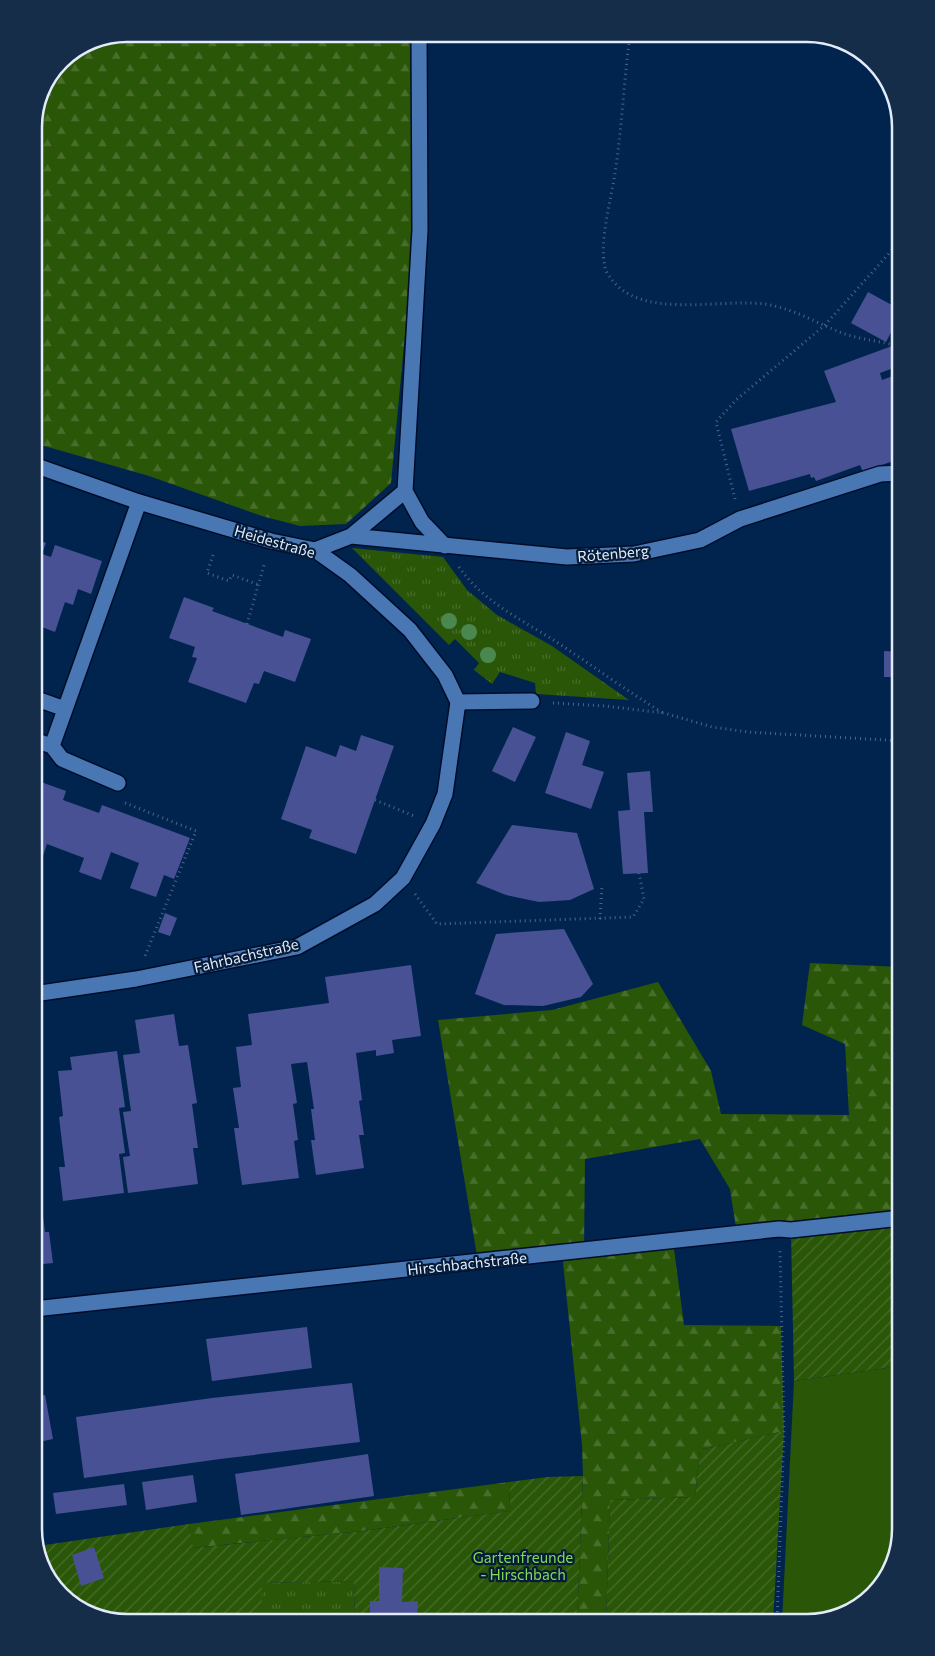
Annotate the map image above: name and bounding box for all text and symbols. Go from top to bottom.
street label: Heidestraße [233,521,318,561]
street label: Rötenberg [576,541,650,565]
street label: Fahrbachstraße [192,934,300,976]
street label: Hirschbachstraße [406,1248,528,1278]
park label: Gartenfreunde - Hirschbach [473,1548,573,1583]

